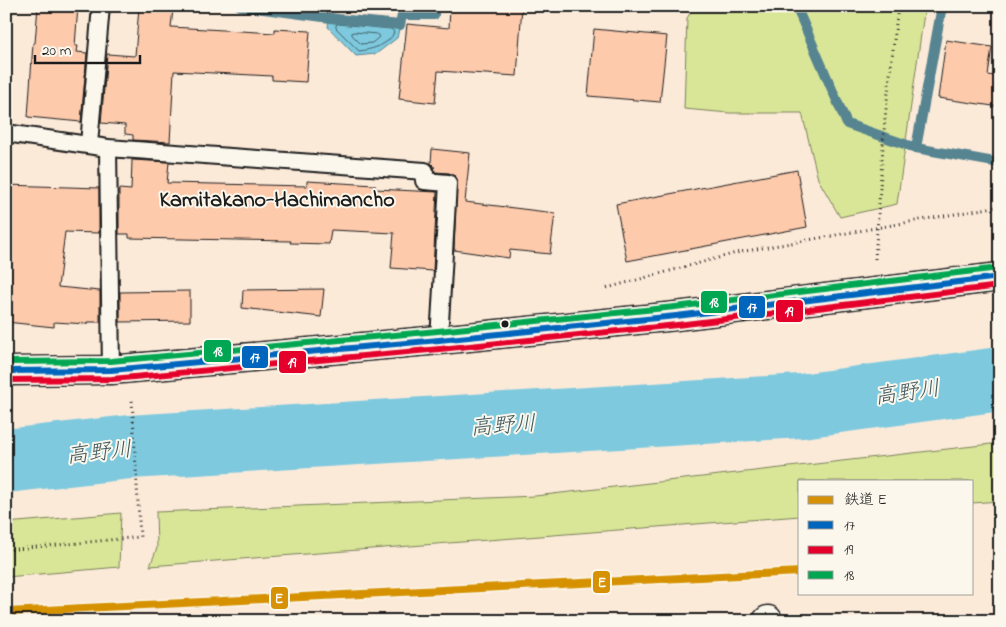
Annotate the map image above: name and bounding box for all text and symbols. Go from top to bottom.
scale bar [35,32,140,64]
text: 20 m [42,40,72,62]
district label: Kamitakano-Hachimancho [159,185,395,217]
line badge: 18 [700,290,728,314]
text: 18 [709,293,720,314]
line badge: 17 [738,295,766,319]
text: 17 [747,298,757,319]
line badge: 19 [775,299,804,323]
text: 19 [785,302,794,323]
unlabelled marker [500,319,510,329]
line badge: 18 [203,339,232,363]
text: 18 [213,342,224,363]
line badge: 17 [241,345,269,369]
text: 17 [250,348,260,369]
line badge: 19 [278,350,307,374]
text: 19 [288,353,297,374]
water label: 高野川 [873,374,942,414]
water label: 高野川 [469,409,537,445]
water label: 高野川 [65,435,134,473]
legend [798,480,974,594]
text: 鉄道 E [844,489,887,511]
text: 17 [844,515,855,537]
text: 19 [844,539,854,561]
text: 18 [844,565,855,587]
line badge: E [592,570,611,594]
text: E [598,573,607,594]
line badge: E [270,586,289,610]
text: E [275,589,284,610]

